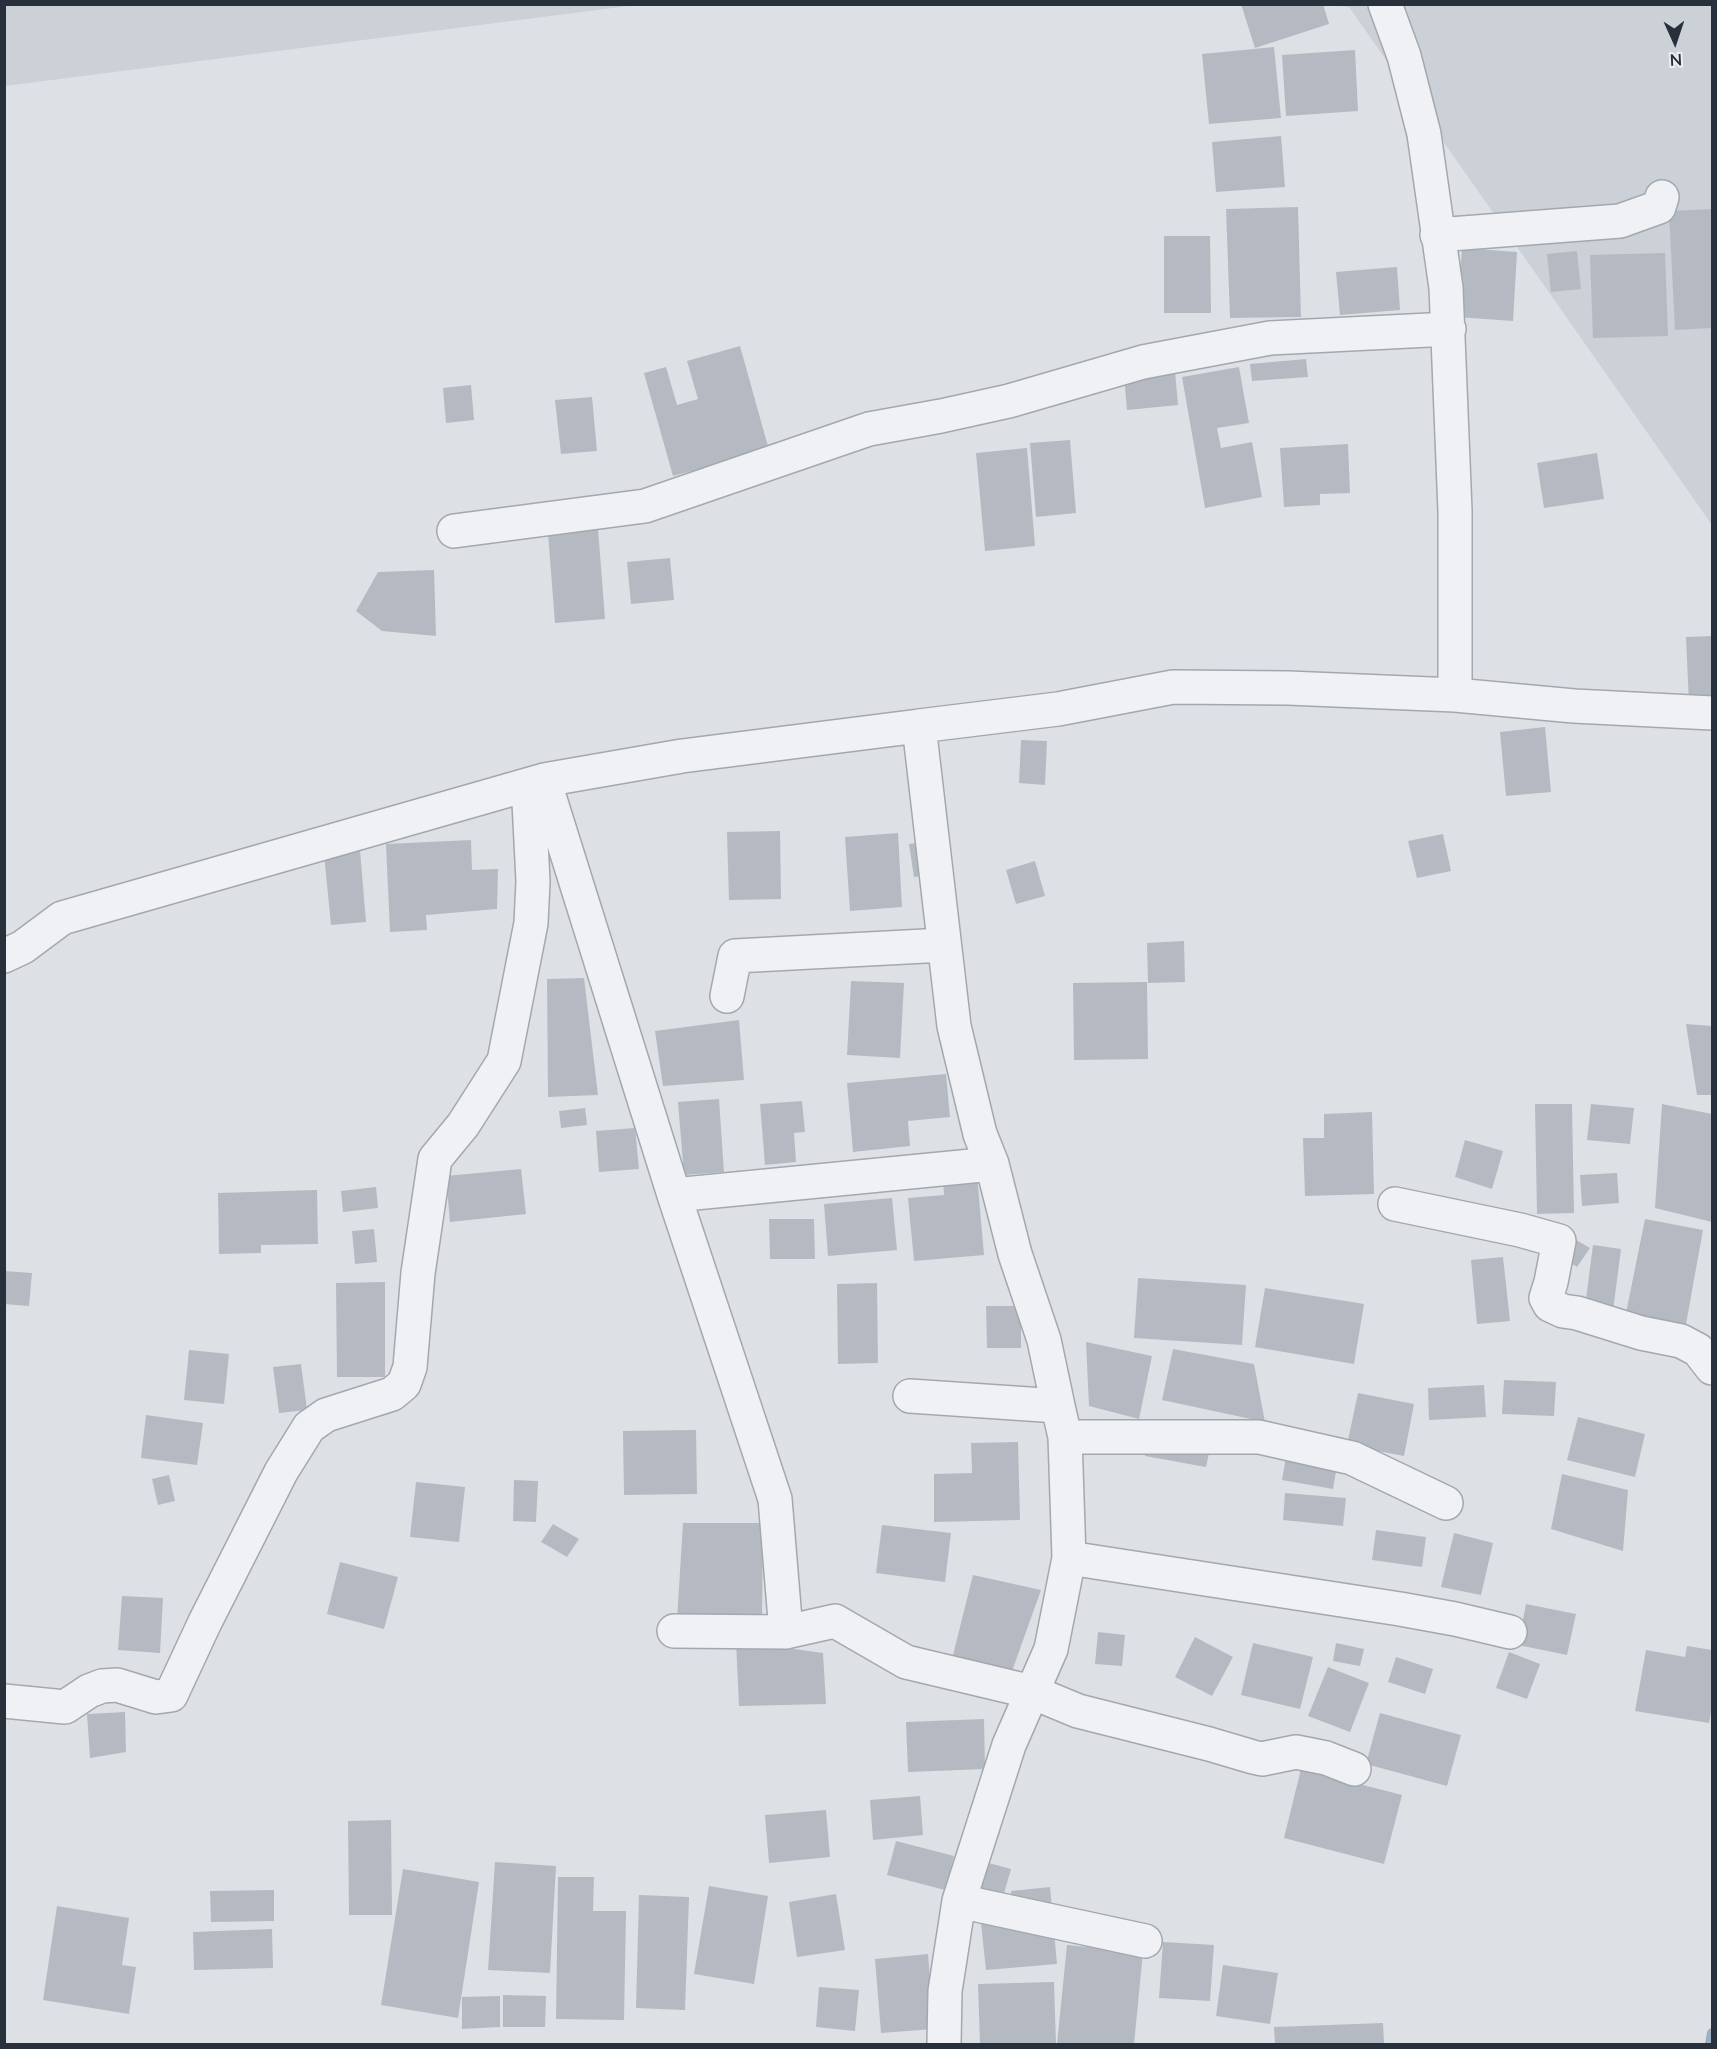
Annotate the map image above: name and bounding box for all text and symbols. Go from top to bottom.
north arrow [1645,12,1705,72]
text: N [1669,51,1683,70]

